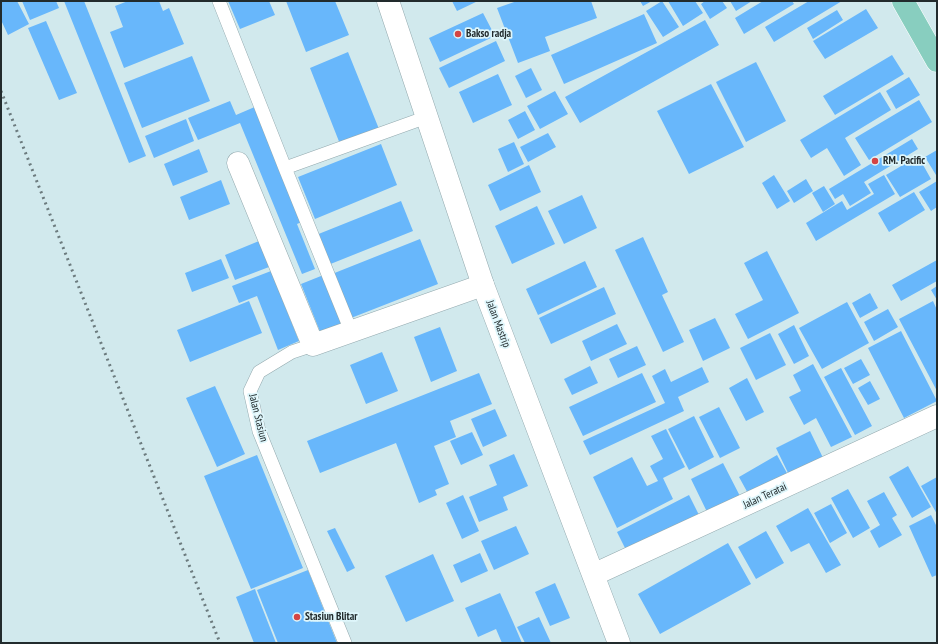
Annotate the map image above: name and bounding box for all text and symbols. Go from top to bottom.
place label: Bakso radja [466,27,511,41]
marker: Bakso radja [453,29,463,39]
place label: RM. Pacific [883,154,925,168]
marker: RM. Pacific [870,156,880,166]
street label: Jalan Mastrip [483,299,513,349]
street label: Jalan Stasiun [246,393,270,443]
street label: Jalan Teratai [741,480,789,512]
place label: Stasiun Blitar [305,610,358,624]
marker: Stasiun Blitar [292,612,302,622]

